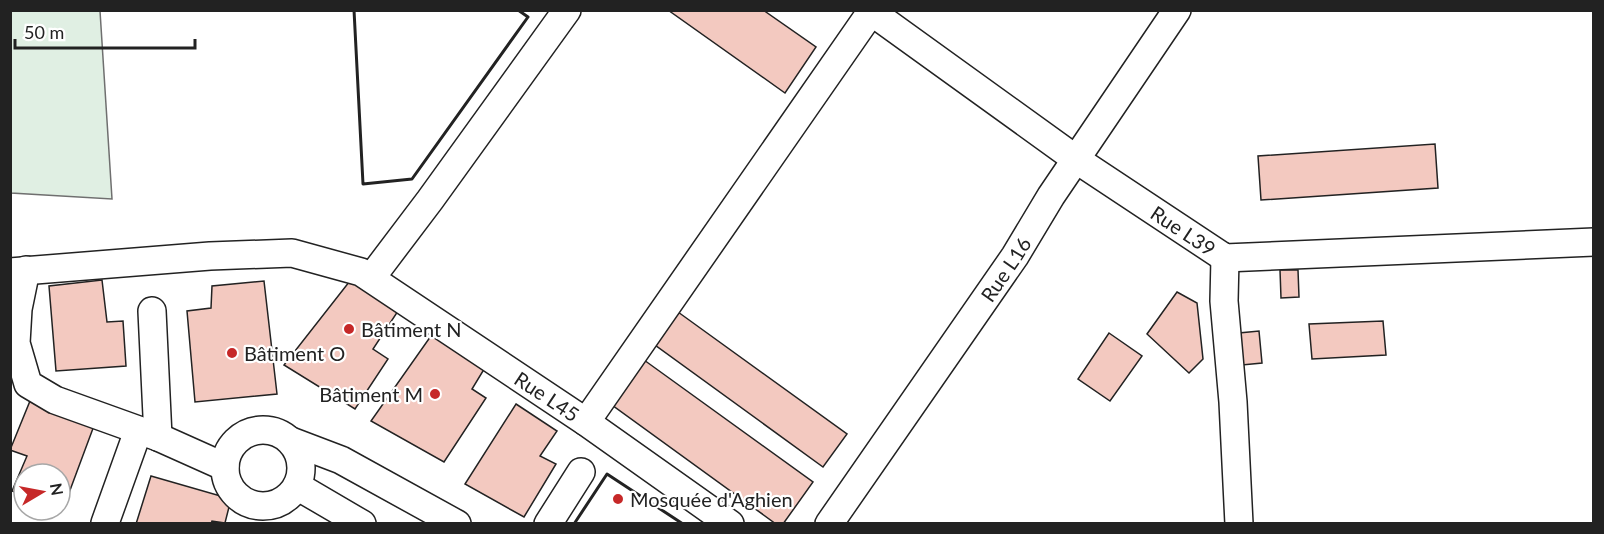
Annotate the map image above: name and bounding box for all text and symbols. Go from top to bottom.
scale bar [15,12,195,50]
text: 50 m [24,21,64,43]
street label: Rue L39 [1147,200,1220,260]
street label: Rue L16 [975,233,1036,306]
place label: Bâtiment N [361,317,462,341]
marker: Bâtiment N [342,322,356,336]
place label: Bâtiment O [244,341,345,365]
marker: Bâtiment O [225,346,239,360]
street label: Rue L45 [510,366,584,426]
place label: Bâtiment M [319,382,423,406]
marker: Bâtiment M [428,387,442,401]
north arrow [12,462,72,522]
text: N [47,482,68,497]
place label: Mosquée d'Aghien [630,487,793,511]
marker: Mosquée d'Aghien [611,492,625,506]

